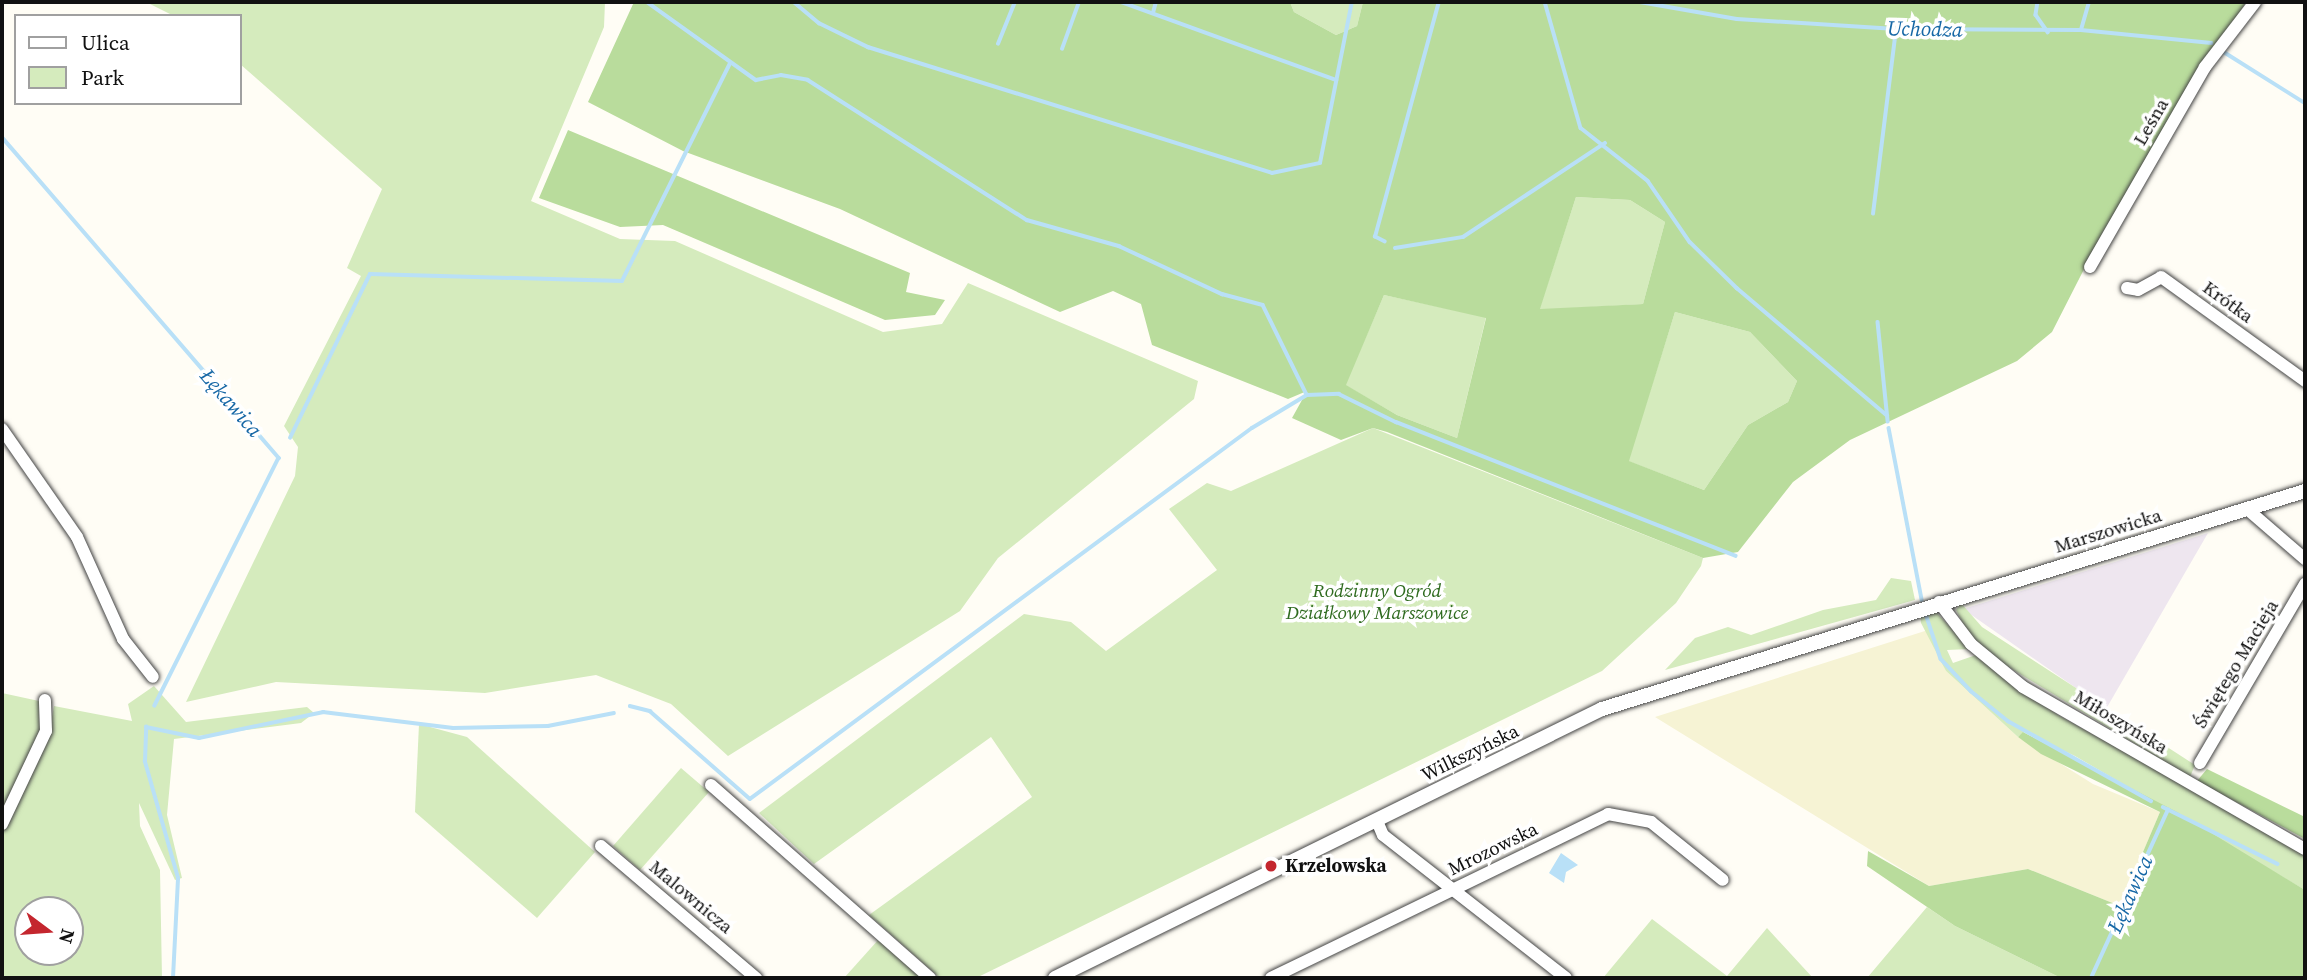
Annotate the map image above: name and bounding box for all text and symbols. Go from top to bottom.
legend [14,14,242,105]
water label: Uchodza [1887,16,1963,42]
text: Ulica [81,28,130,57]
text: Park [81,63,124,92]
street label: Leśna [2129,94,2173,150]
street label: Krótka [2198,276,2258,328]
water label: Łękawica [195,364,267,442]
street label: Marszowicka [2052,504,2164,558]
park label: Rodzinny Ogród Działkowy Marszowice [1286,580,1468,624]
street label: Świętego Macieja [2189,596,2283,732]
street label: Miłoszyńska [2070,685,2172,759]
street label: Wilkszyńska [1418,720,1522,786]
street label: Mrozowska [1444,818,1542,880]
water label: Łękawica [2102,851,2158,937]
place label: Krzelowska [1285,855,1387,877]
street label: Malownicza [645,856,737,938]
marker: Krzelowska [1263,858,1279,874]
north arrow [14,896,84,966]
text: N [53,926,82,946]

